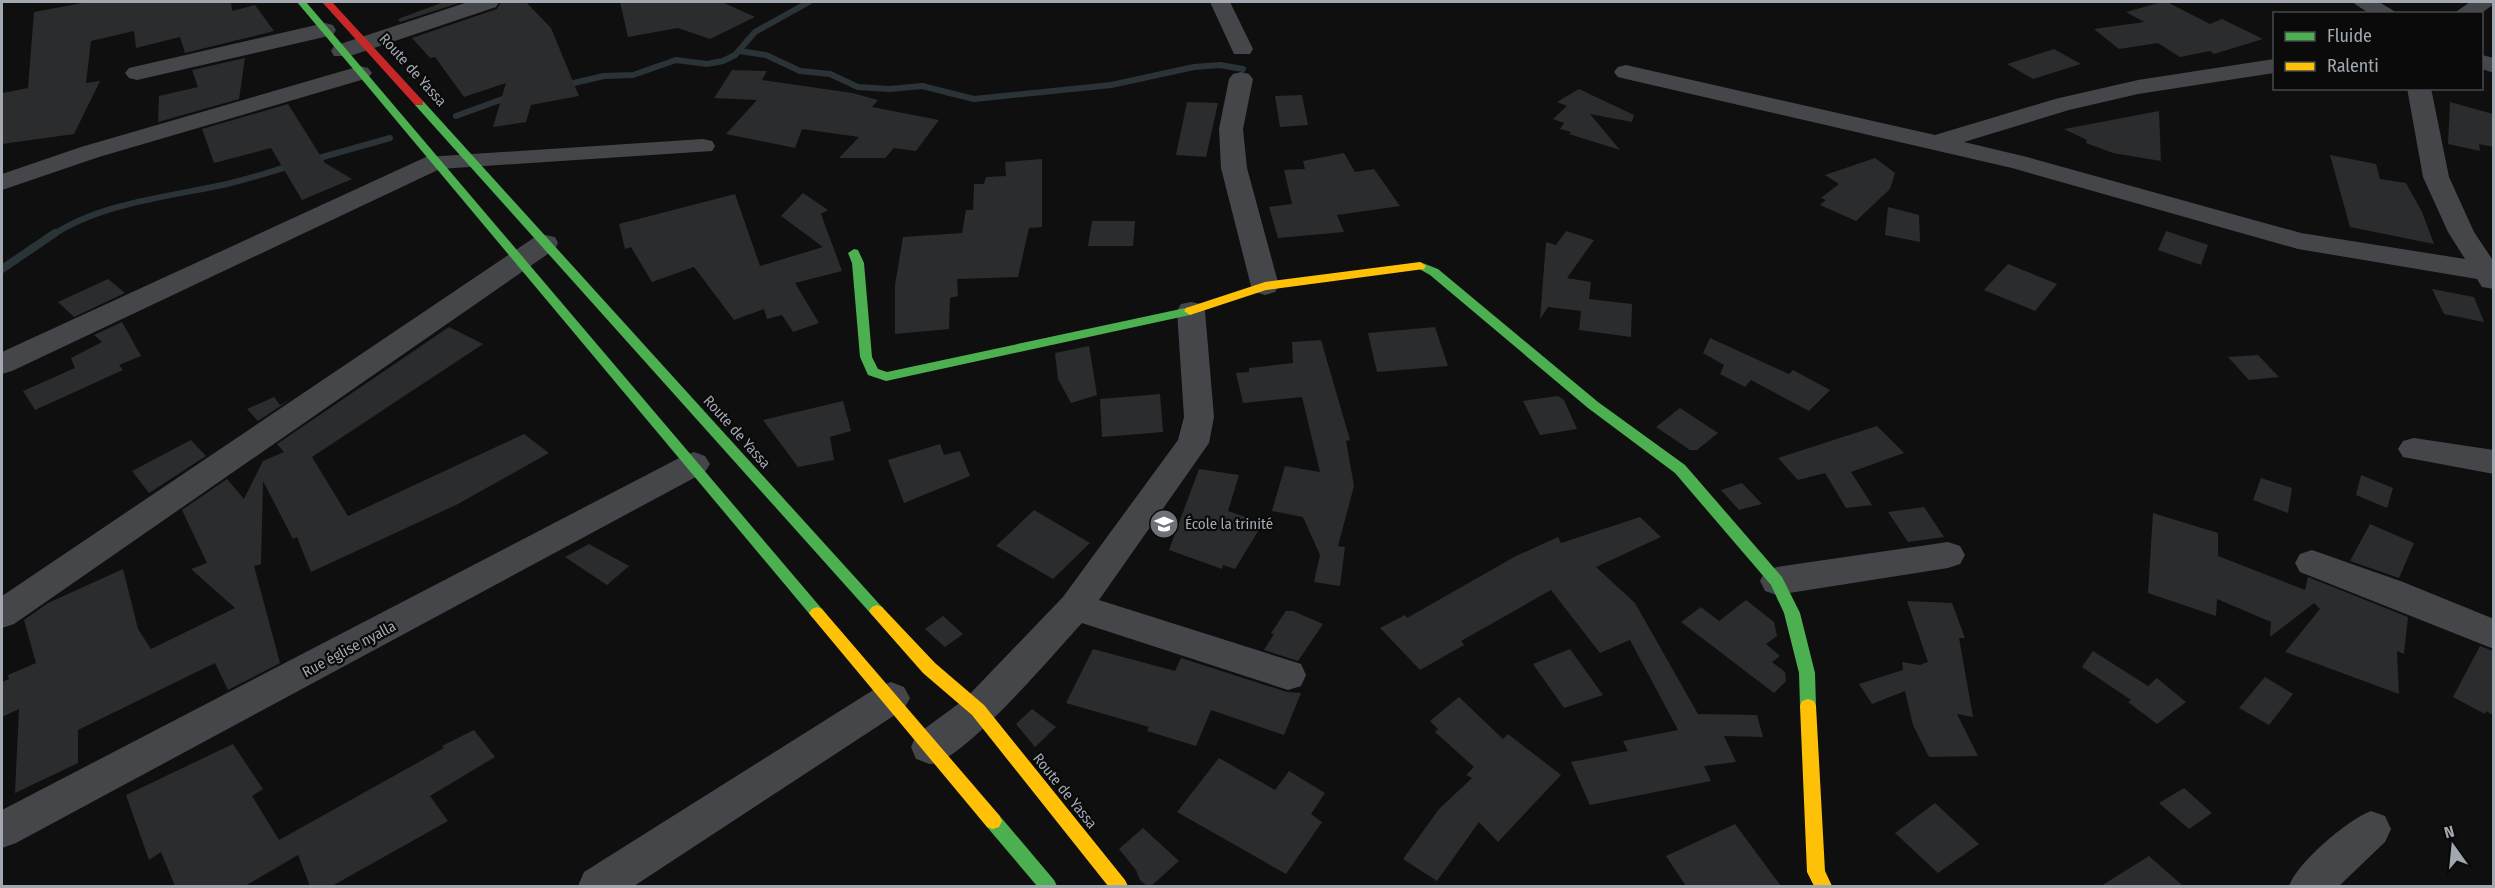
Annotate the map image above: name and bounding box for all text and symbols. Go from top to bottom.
legend [2273,12,2483,90]
text: Fluide [2327,25,2372,47]
street label: Route de Yassa [376,30,450,110]
text: Ralenti [2327,55,2379,77]
street label: Route de Yassa [700,392,774,472]
school or university icon: École la trinité [1148,508,1180,540]
place label: École la trinité [1185,515,1273,533]
street label: Rue église nyalla [299,617,399,681]
street label: Route de Yassa [1029,750,1101,832]
north arrow [2423,816,2483,876]
text: N [2442,822,2456,842]

